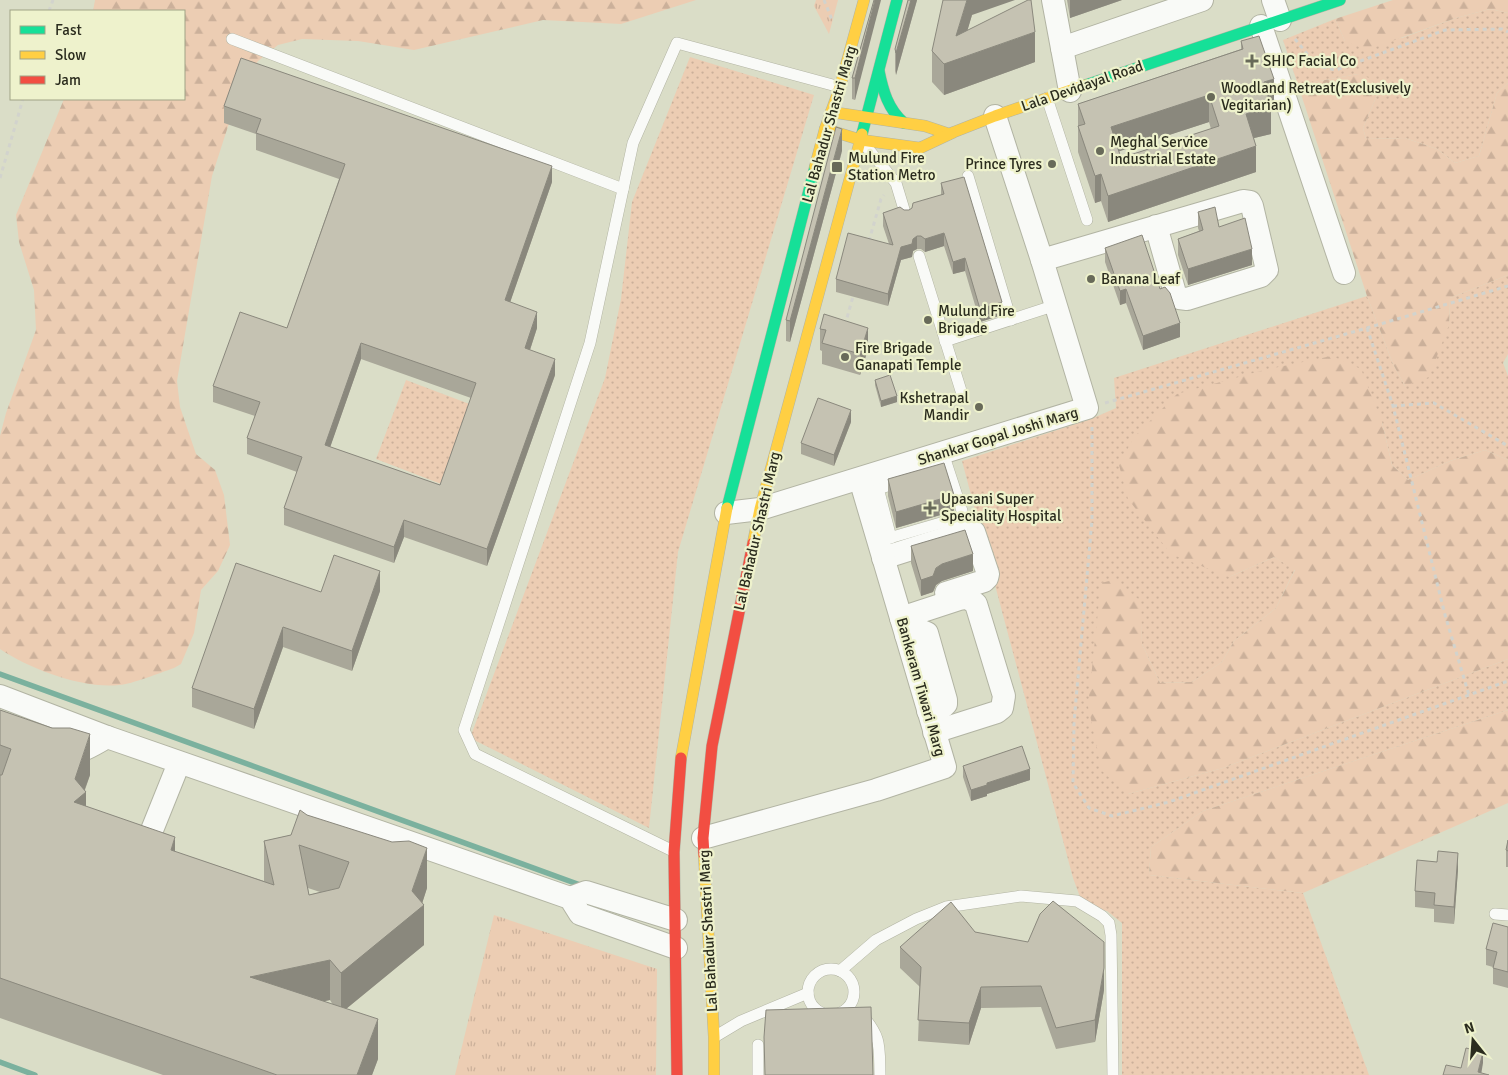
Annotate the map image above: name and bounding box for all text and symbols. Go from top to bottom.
legend [10,10,185,100]
text: Fast [55,21,82,39]
street label: Lal Bahadur Shastri Marg [798,43,860,205]
text: Slow [55,46,86,64]
place label: SHIC Facial Co [1263,52,1357,70]
marker: SHIC Facial Co [1245,54,1259,68]
street label: Lala Devidayal Road [1019,57,1145,115]
text: Jam [55,71,81,89]
place label: Woodland Retreat(Exclusively Vegitarian) [1221,79,1411,114]
marker: Woodland Retreat(Exclusively Vegitarian) [1205,91,1217,103]
place label: Meghal Service Industrial Estate [1110,133,1216,168]
marker: Meghal Service Industrial Estate [1094,145,1106,157]
place label: Mulund Fire Station Metro [848,149,936,184]
place label: Prince Tyres [965,155,1042,173]
marker: Prince Tyres [1046,158,1058,170]
marker: Mulund Fire Station Metro [830,160,844,174]
place label: Banana Leaf [1101,270,1181,288]
marker: Banana Leaf [1085,273,1097,285]
place label: Mulund Fire Brigade [938,302,1015,337]
marker: Mulund Fire Brigade [922,314,934,326]
place label: Fire Brigade Ganapati Temple [855,339,961,374]
marker: Fire Brigade Ganapati Temple [839,351,851,363]
place label: Kshetrapal Mandir [900,389,969,424]
marker: Kshetrapal Mandir [973,401,985,413]
street label: Shankar Gopal Joshi Marg [916,403,1080,469]
street label: Lal Bahadur Shastri Marg [730,450,784,612]
place label: Upasani Super Speciality Hospital [941,490,1061,525]
marker: Upasani Super Speciality Hospital [923,501,937,515]
street label: Bankeram Tiwari Marg [893,615,949,759]
street label: Lal Bahadur Shastri Marg [695,849,721,1013]
north arrow [1448,1015,1498,1065]
text: N [1462,1018,1476,1038]

